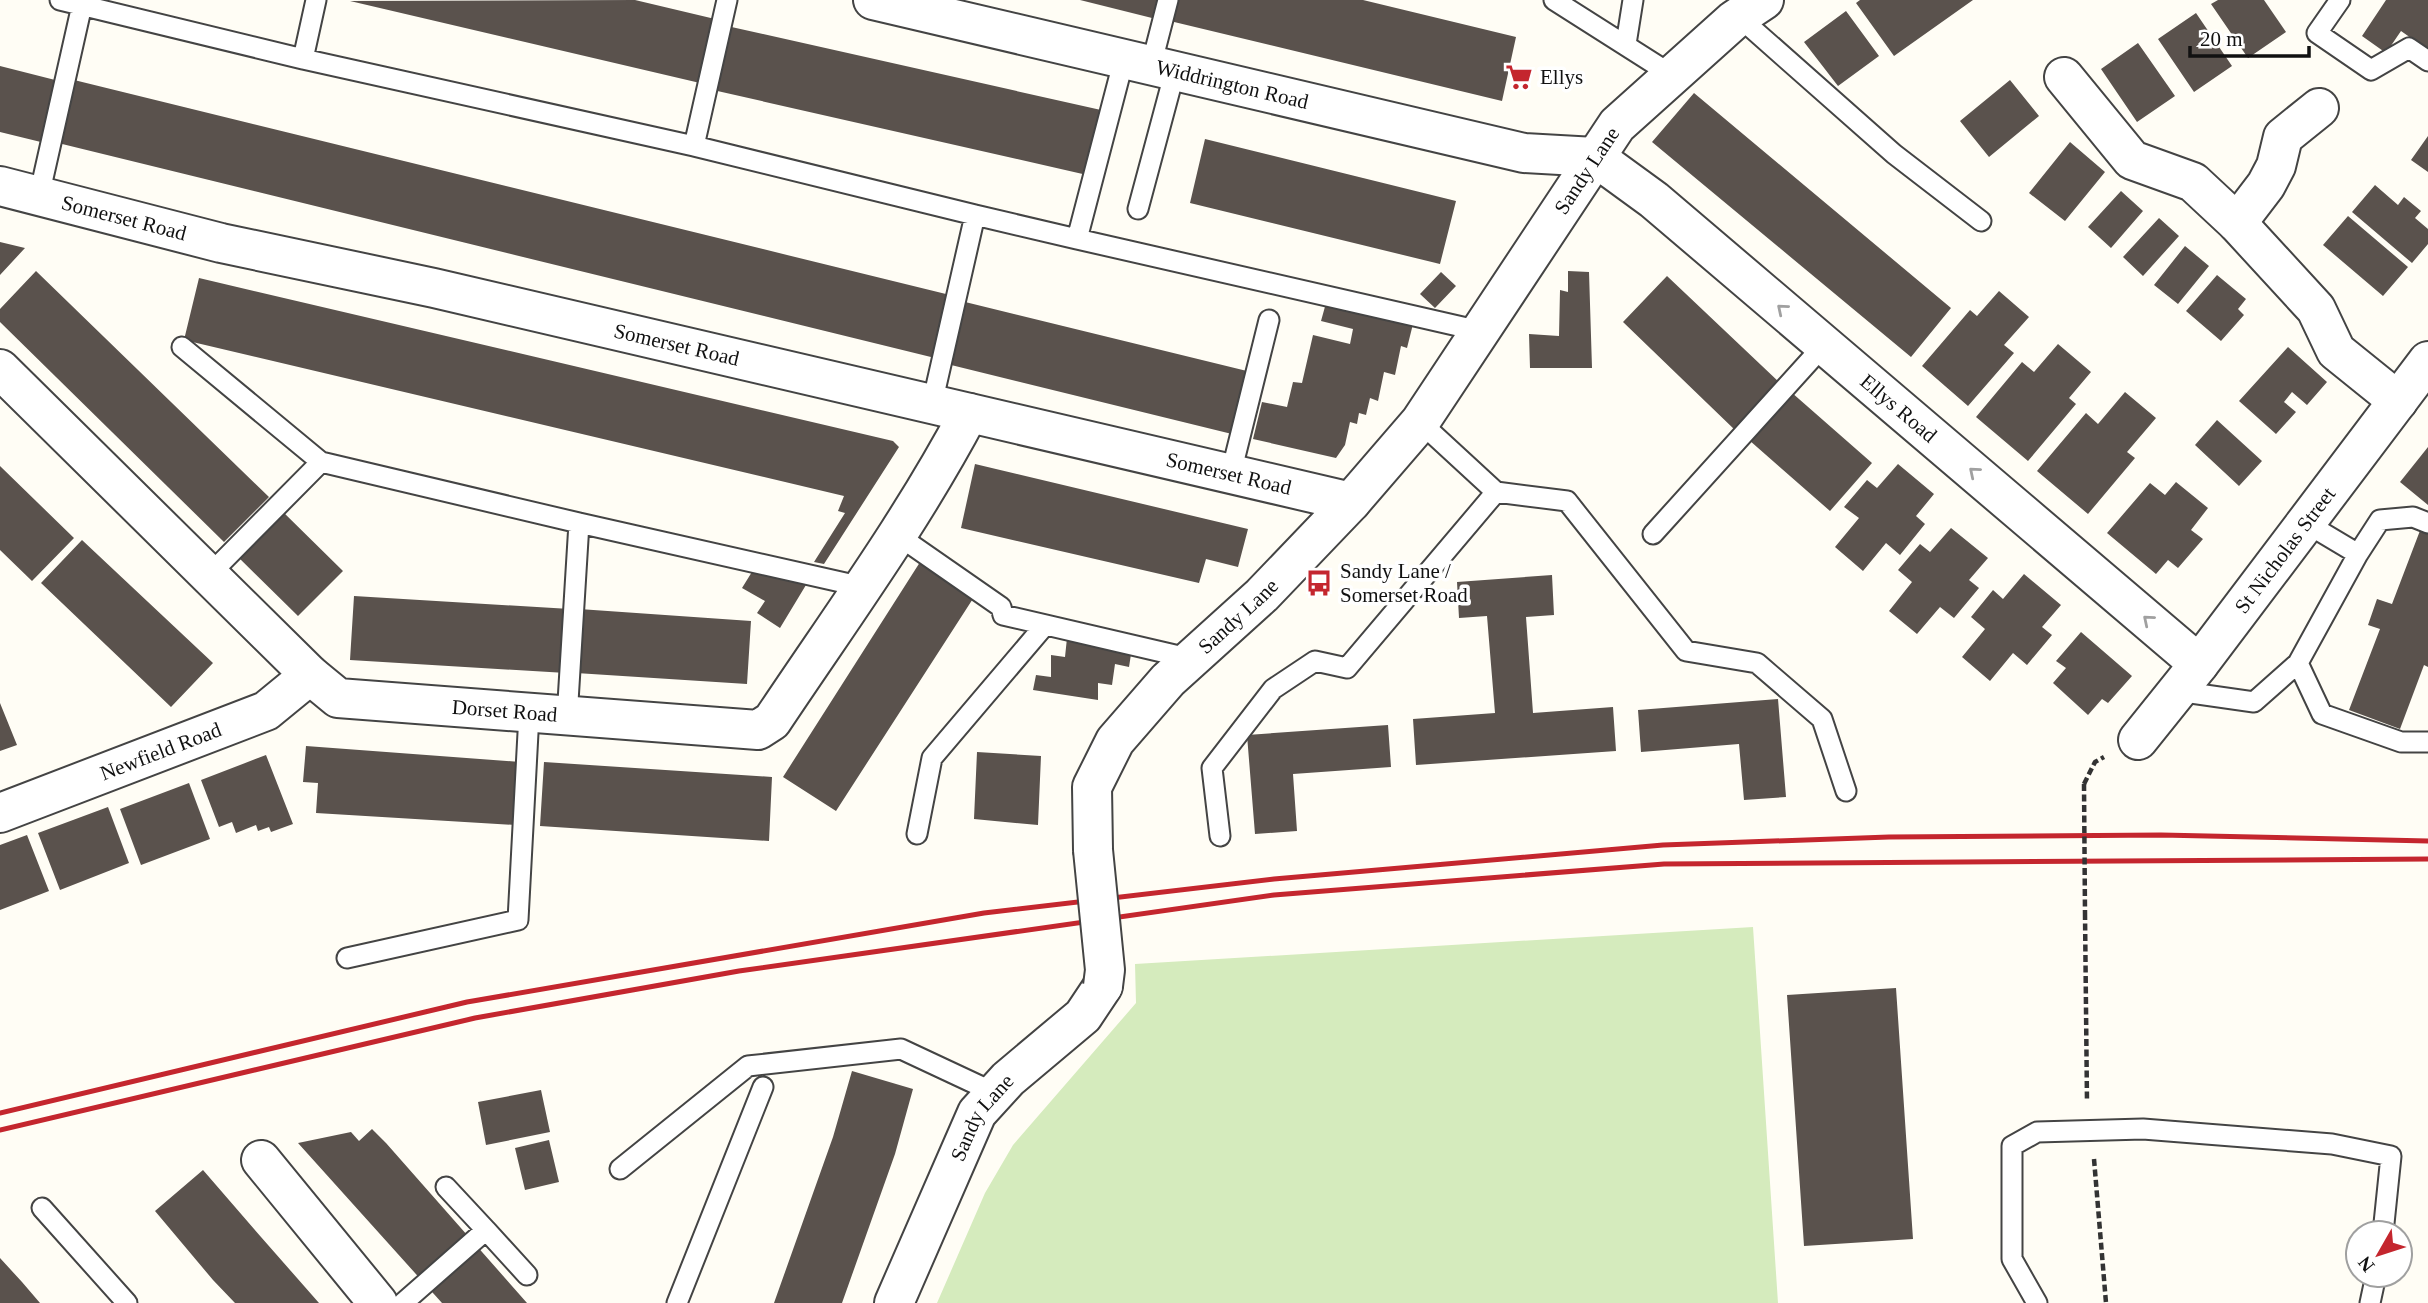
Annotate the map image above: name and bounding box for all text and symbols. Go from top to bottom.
scale bar [2190,14,2309,58]
text: 20 m [2200,27,2243,51]
street label: Widdrington Road [1153,55,1311,114]
supermarket icon: Ellys [1504,62,1534,92]
place label: Ellys [1540,65,1583,89]
street label: Sandy Lane [1549,122,1624,219]
street label: Somerset Road [59,190,189,246]
one-way arrow [1777,305,1790,317]
street label: Somerset Road [612,318,742,371]
street label: Ellys Road [1855,369,1942,448]
street label: Somerset Road [1164,447,1294,500]
one-way arrow [1970,468,1983,480]
street label: St Nicholas Street [2230,482,2340,618]
place label: Sandy Lane / Somerset Road [1340,559,1468,607]
bus stop icon: Sandy Lane / Somerset Road [1304,568,1334,598]
street label: Sandy Lane [1193,574,1283,659]
one-way arrow [2143,615,2155,628]
street label: Dorset Road [451,695,559,727]
street label: Newfield Road [97,717,225,785]
street label: Sandy Lane [946,1069,1019,1165]
north arrow [2344,1219,2414,1289]
text: N [2354,1252,2379,1276]

